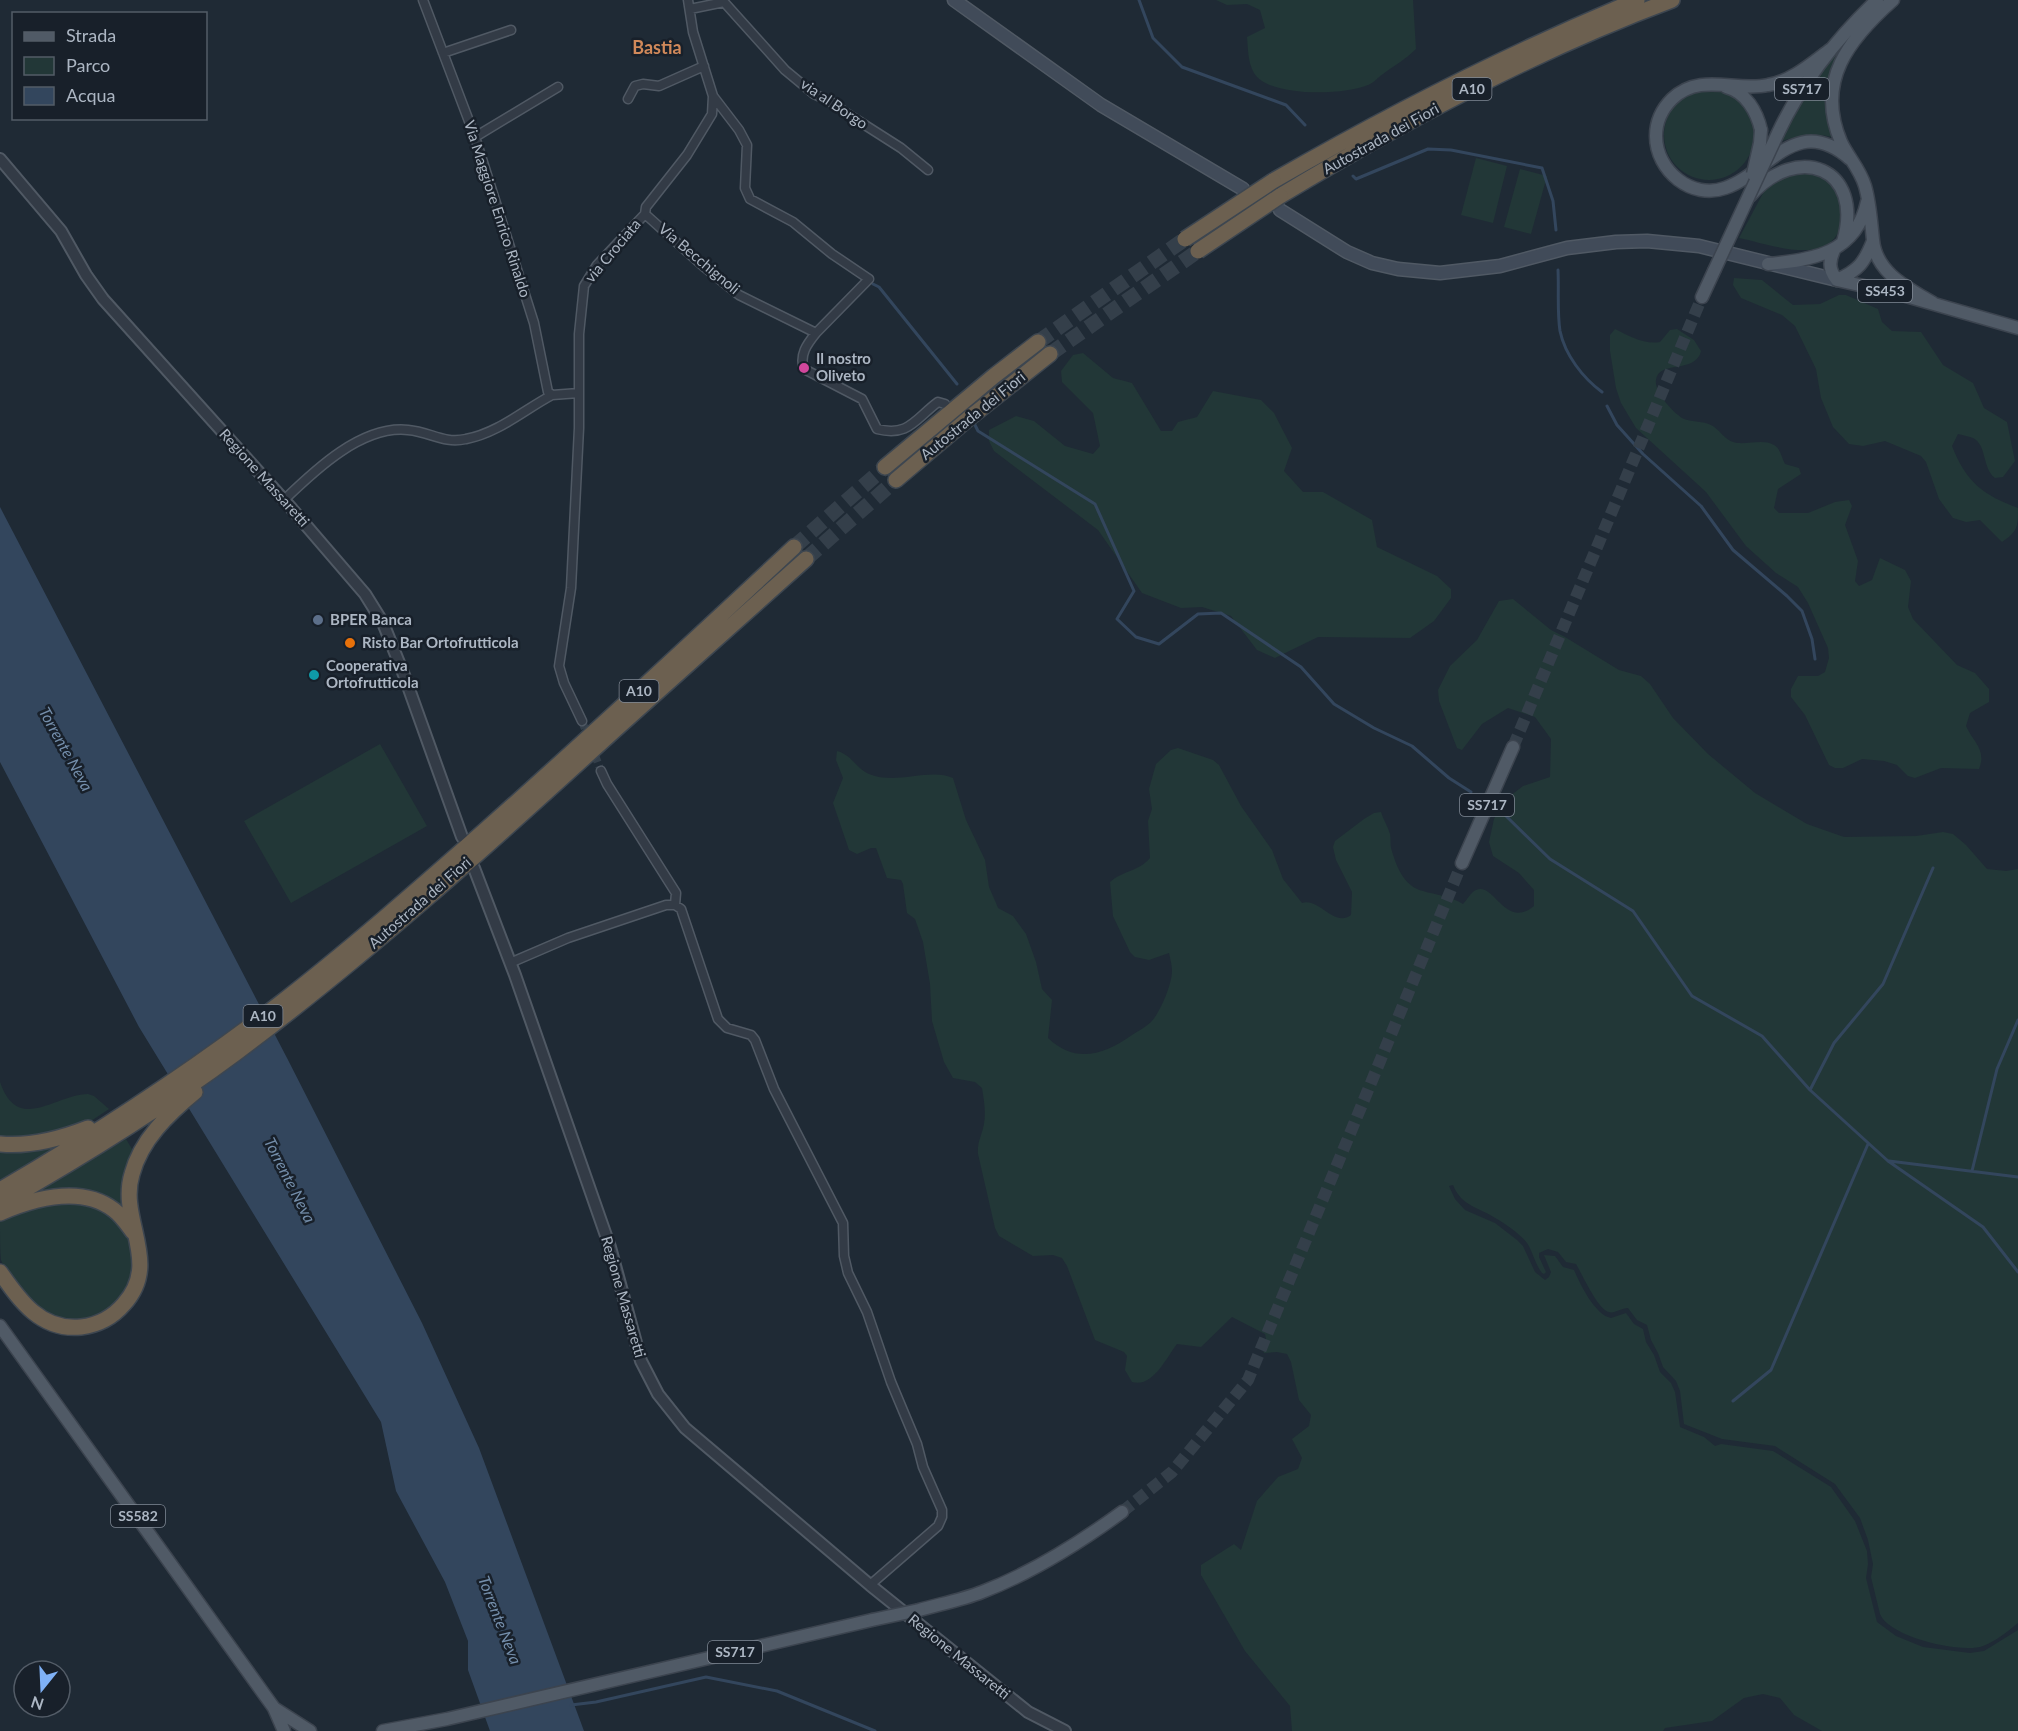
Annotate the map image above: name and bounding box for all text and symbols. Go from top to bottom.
legend [12,12,207,120]
text: Strada [66,24,116,46]
district label: Bastia [632,36,682,58]
text: Parco [66,54,110,76]
street label: via al Borgo [798,74,872,132]
road number: A10 [1452,78,1492,100]
road number: SS717 [1775,78,1829,100]
text: Acqua [66,84,115,106]
street label: Autostrada dei Fiori [1319,99,1442,177]
street label: Via Maggiore Enrico Rinaldo [461,118,535,300]
street label: via Crociata [581,215,644,286]
street label: Via Becchignoli [655,219,744,297]
road number: SS453 [1858,280,1912,302]
place label: Il nostro Oliveto [816,349,871,384]
marker: Il nostro Oliveto [797,361,811,375]
street label: Autostrada dei Fiori [916,367,1029,463]
street label: Regione Massaretti [216,425,313,530]
place label: BPER Banca [330,610,412,628]
marker: BPER Banca [311,613,325,627]
place label: Risto Bar Ortofrutticola [362,633,519,651]
marker: Risto Bar Ortofrutticola [343,636,357,650]
place label: Cooperativa Ortofrutticola [326,656,419,691]
marker: Cooperativa Ortofrutticola [307,668,321,682]
road number: A10 [620,680,658,702]
water label: Torrente Neva [36,703,97,794]
road number: SS717 [1460,794,1514,816]
street label: Autostrada dei Fiori [364,853,474,952]
road number: A10 [244,1005,282,1027]
water label: Torrente Neva [261,1134,320,1226]
street label: Regione Massaretti [598,1234,650,1360]
road number: SS582 [111,1505,165,1527]
water label: Torrente Neva [475,1573,526,1667]
street label: Regione Massaretti [905,1610,1014,1703]
road number: SS717 [708,1641,762,1663]
north arrow [12,1659,72,1719]
text: N [28,1693,46,1715]

